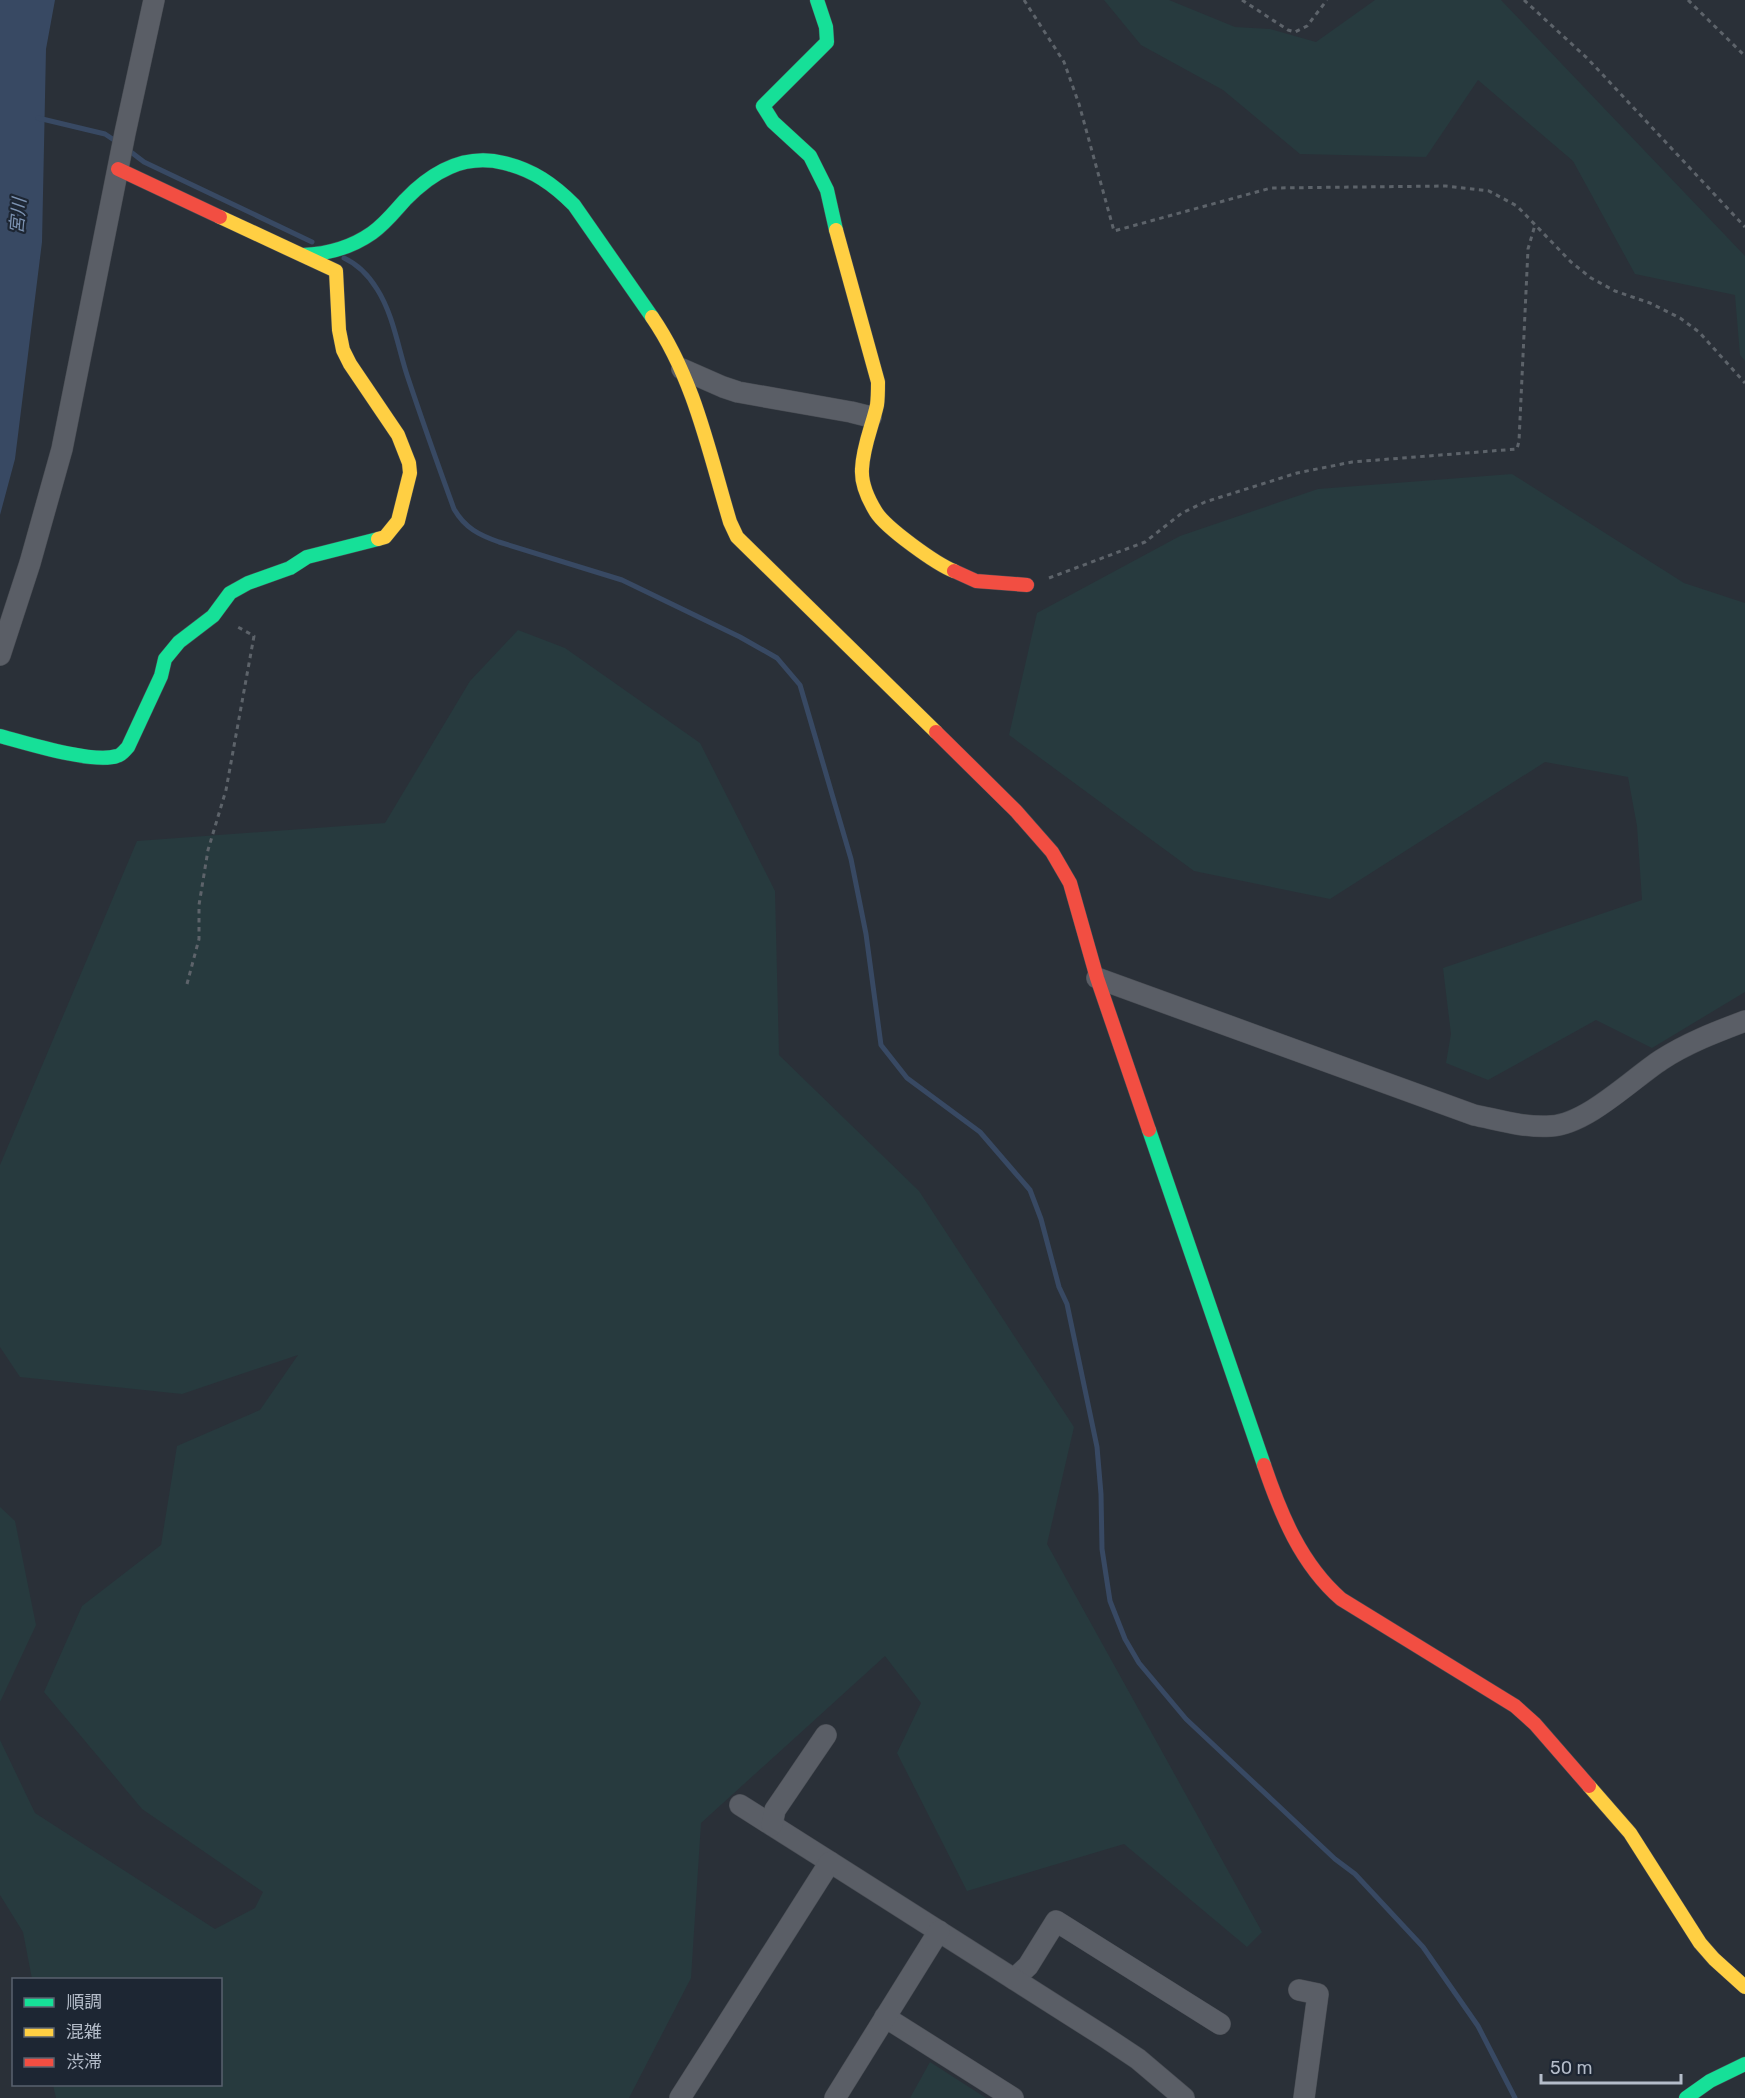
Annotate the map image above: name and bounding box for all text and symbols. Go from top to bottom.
water label: 宮川 [5,195,31,235]
legend [12,1978,222,2086]
text: 順調 [66,1991,102,2013]
text: 混雑 [66,2021,102,2043]
scale bar [1541,2047,1680,2085]
text: 渋滞 [66,2051,102,2073]
text: 50 m [1550,2057,1593,2079]

